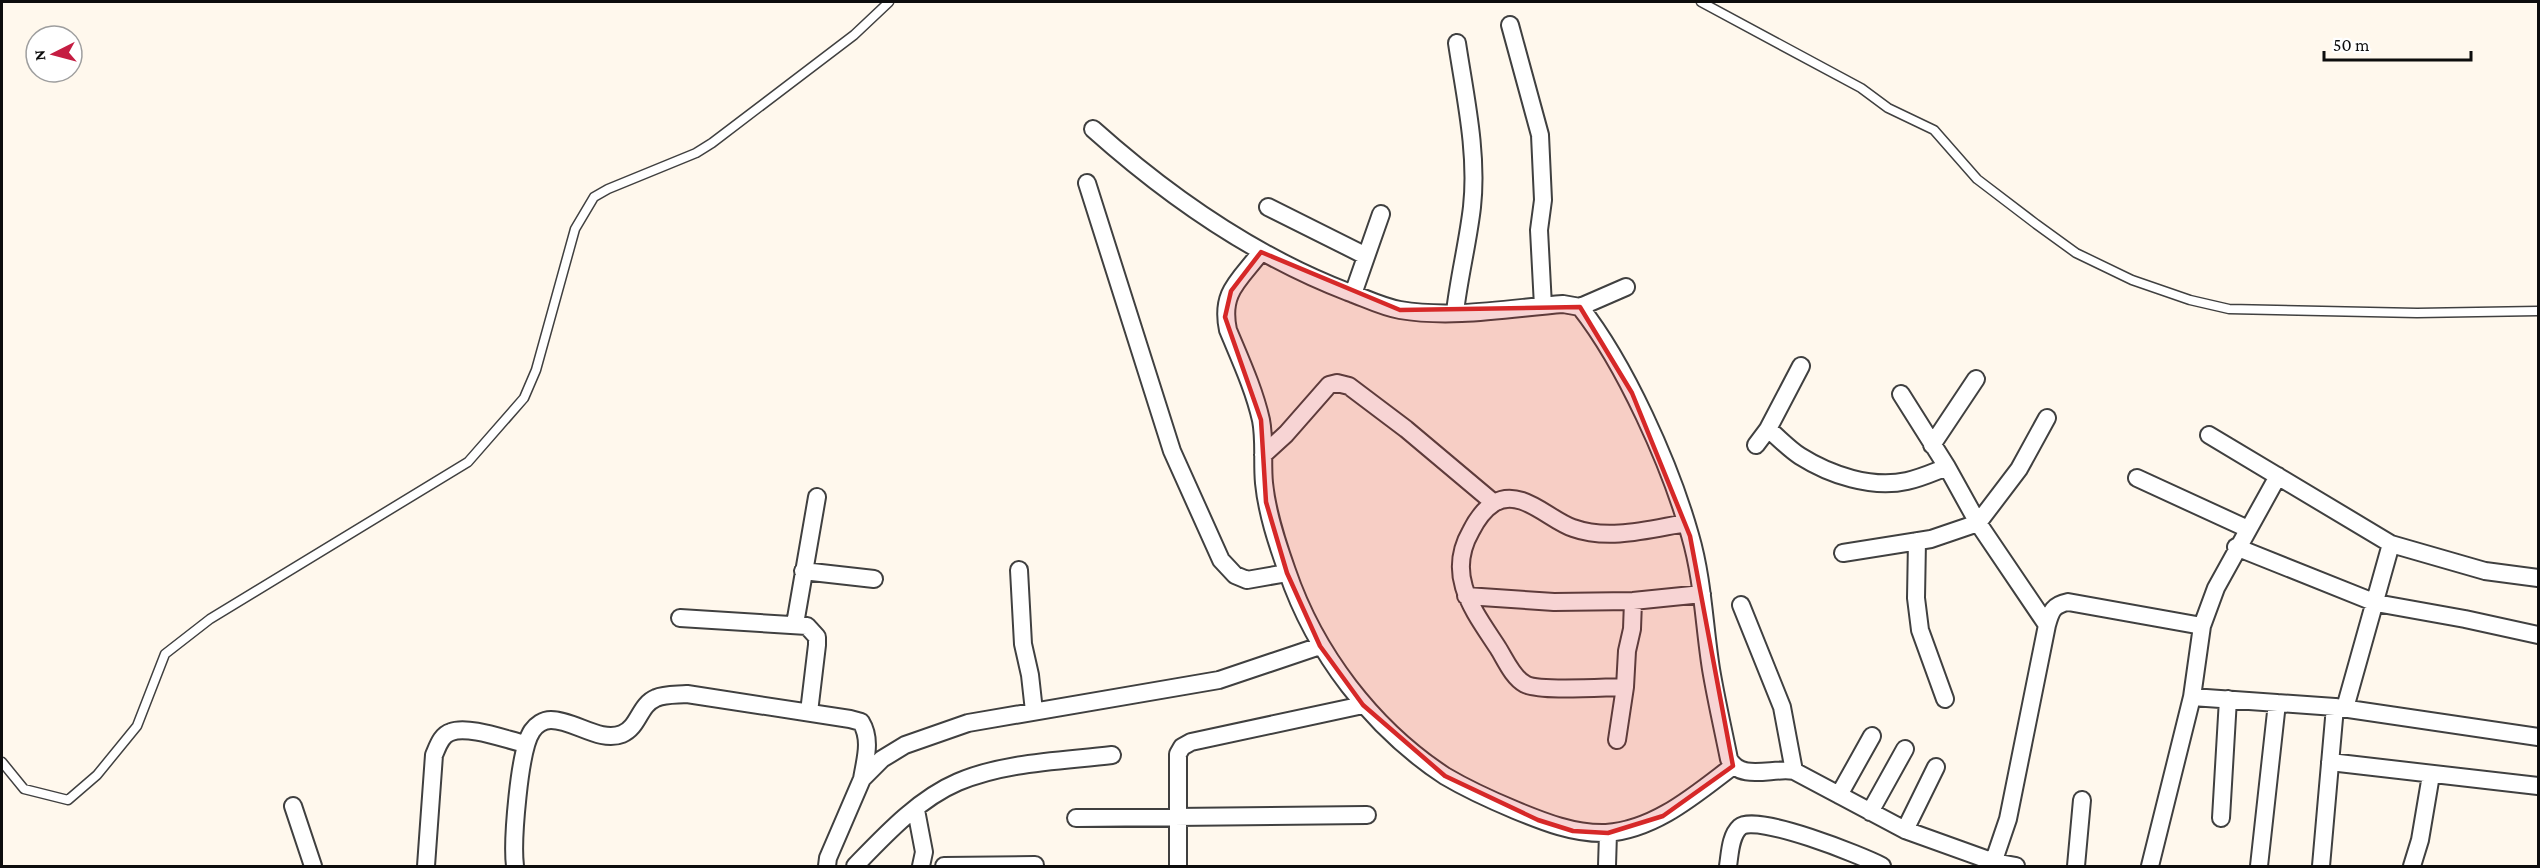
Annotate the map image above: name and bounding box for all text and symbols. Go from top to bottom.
north arrow [24,24,84,84]
scale bar [2324,24,2471,62]
text: 50 m [2333,35,2370,55]
text: N [31,49,49,62]

